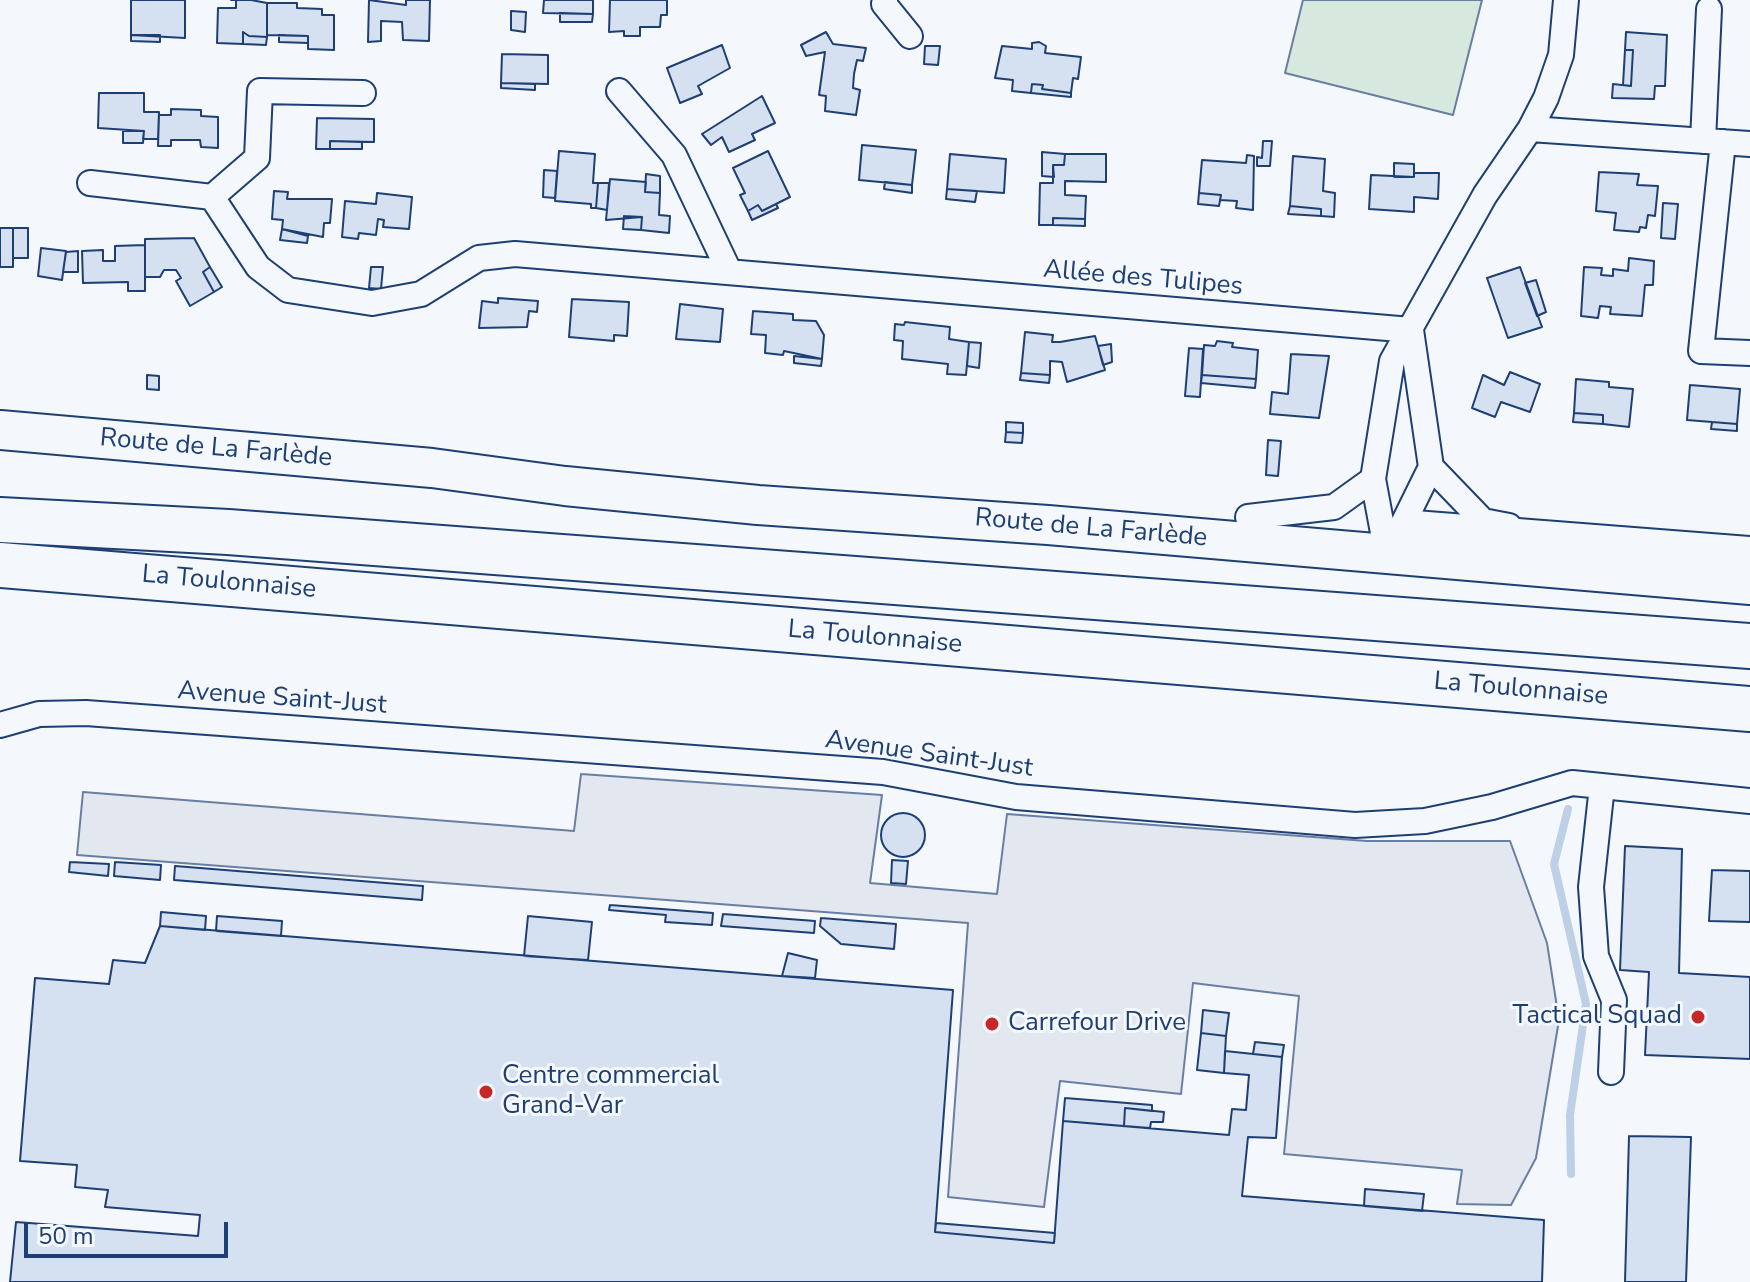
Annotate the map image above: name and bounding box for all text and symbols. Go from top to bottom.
street label: Allée des Tulipes [1042,255,1244,303]
street label: Route de La Farlède [99,423,333,475]
street label: Route de La Farlède [974,503,1208,555]
street label: La Toulonnaise [140,560,318,606]
street label: La Toulonnaise [786,615,964,661]
street label: La Toulonnaise [1432,667,1610,713]
street label: Avenue Saint-Just [176,676,388,722]
street label: Avenue Saint-Just [823,725,1035,785]
place label: Tactical Squad [1513,1001,1682,1033]
place label: Carrefour Drive [1008,1008,1186,1040]
marker: Tactical Squad [1689,1008,1707,1026]
marker: Carrefour Drive [983,1015,1001,1033]
place label: Centre commercial Grand-Var [502,1061,719,1122]
marker: Centre commercial Grand-Var [477,1083,495,1101]
scale bar [28,1206,232,1256]
text: 50 m [38,1220,94,1252]

